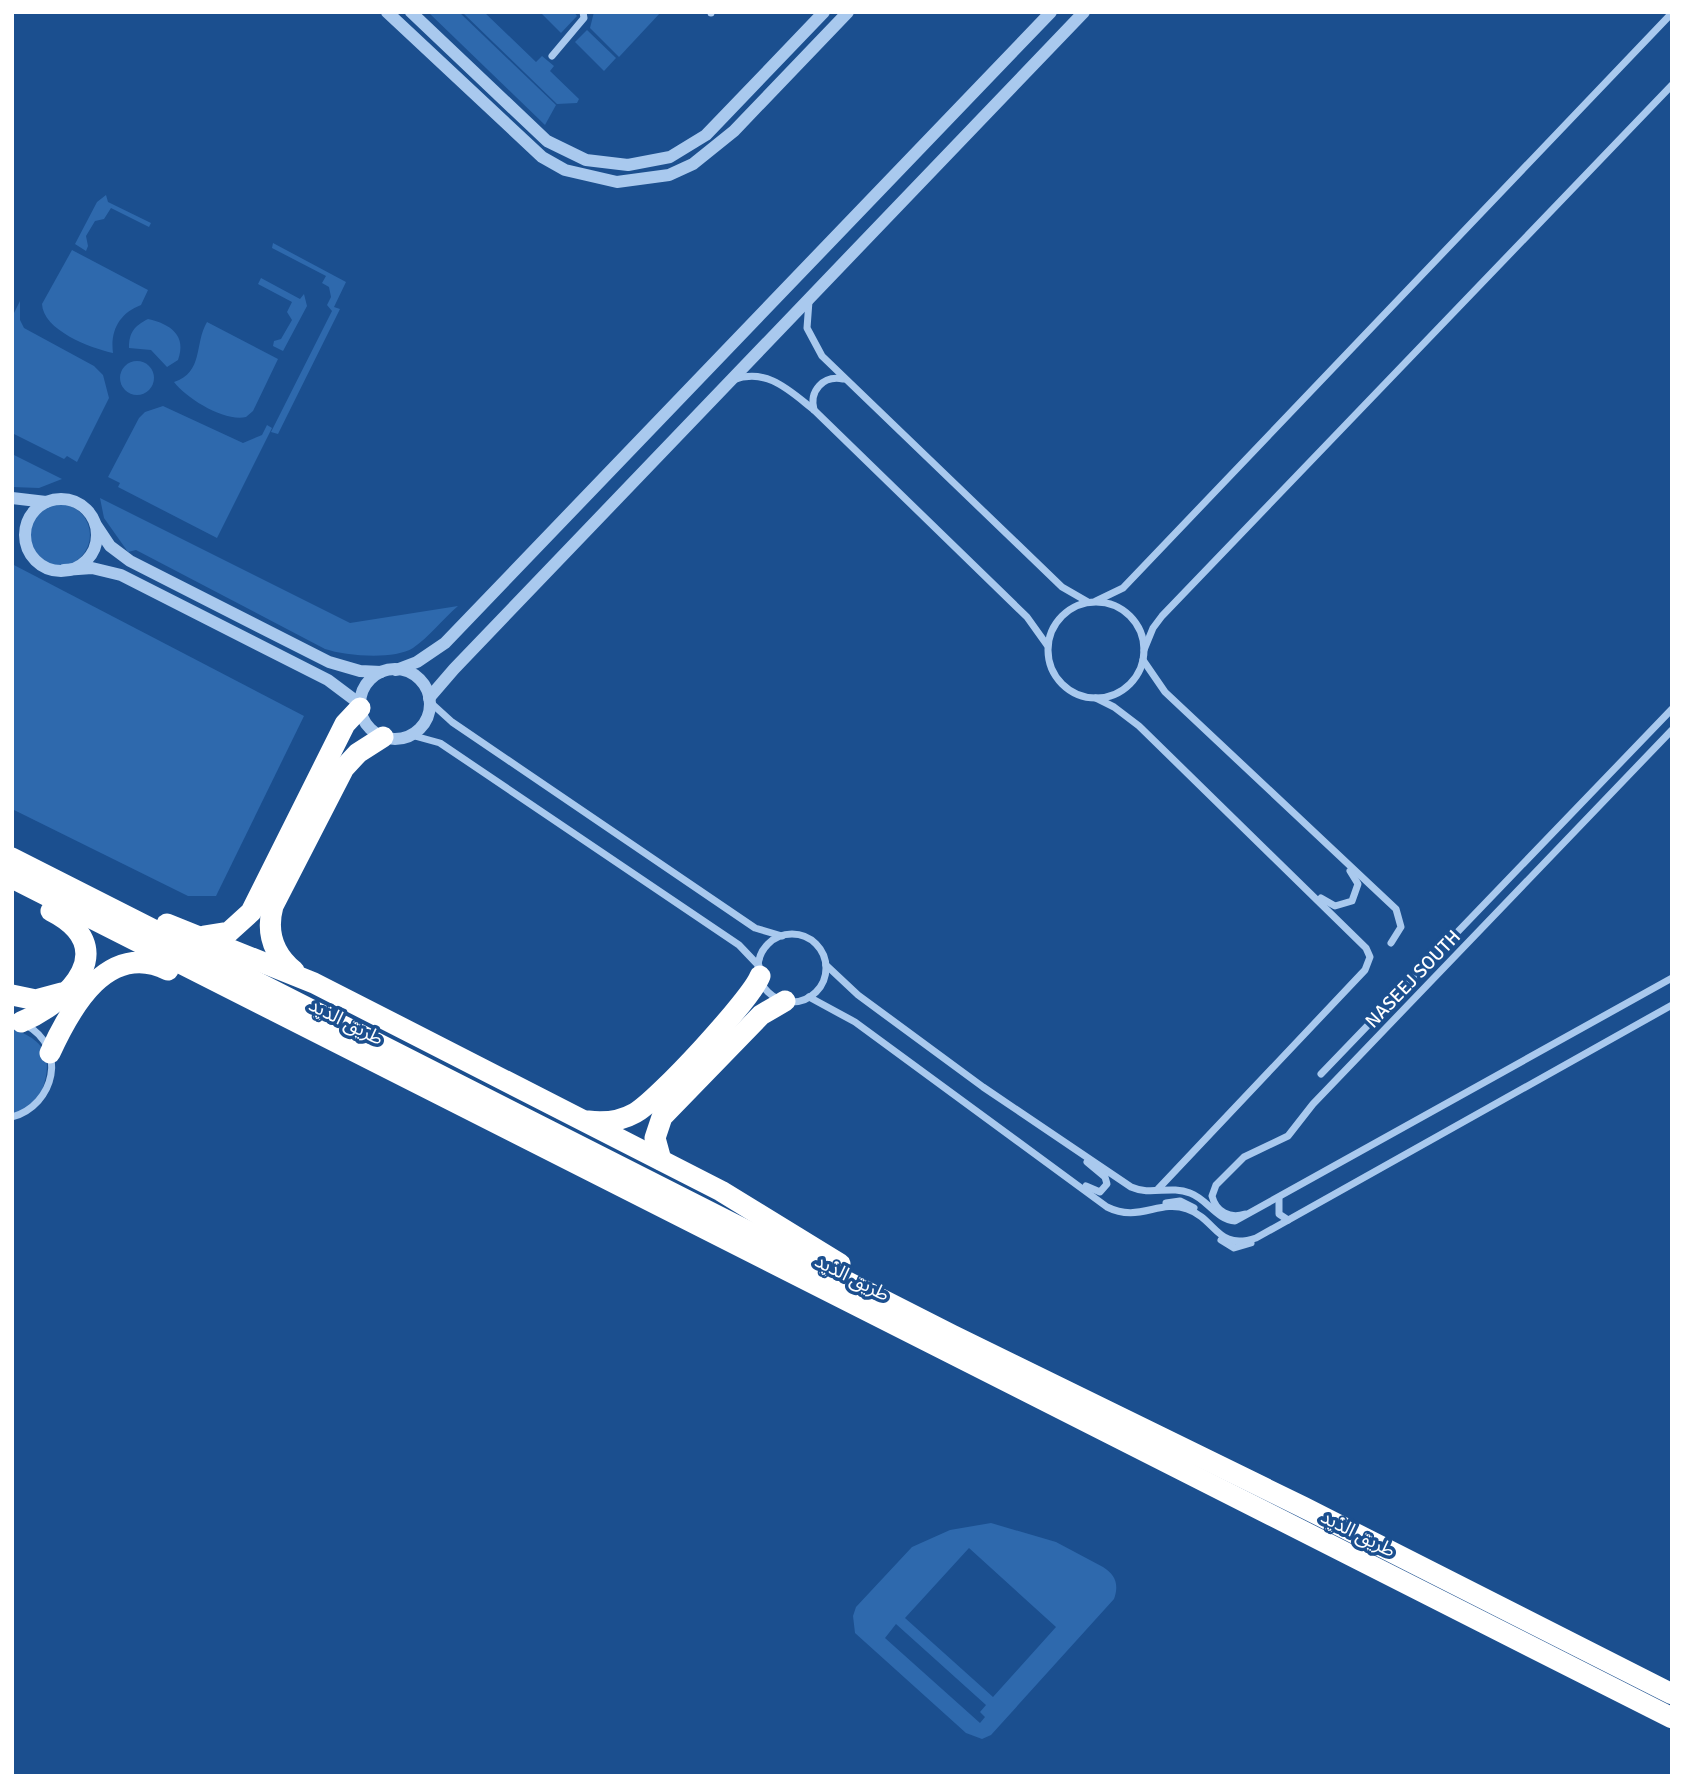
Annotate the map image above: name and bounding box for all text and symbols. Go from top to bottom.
street label: NASEEJ SOUTH [1360,925,1466,1033]
street label: طريق الذيد [305,993,387,1051]
street label: طريق الذيد [811,1249,893,1307]
street label: طريق الذيد [1317,1505,1399,1563]

